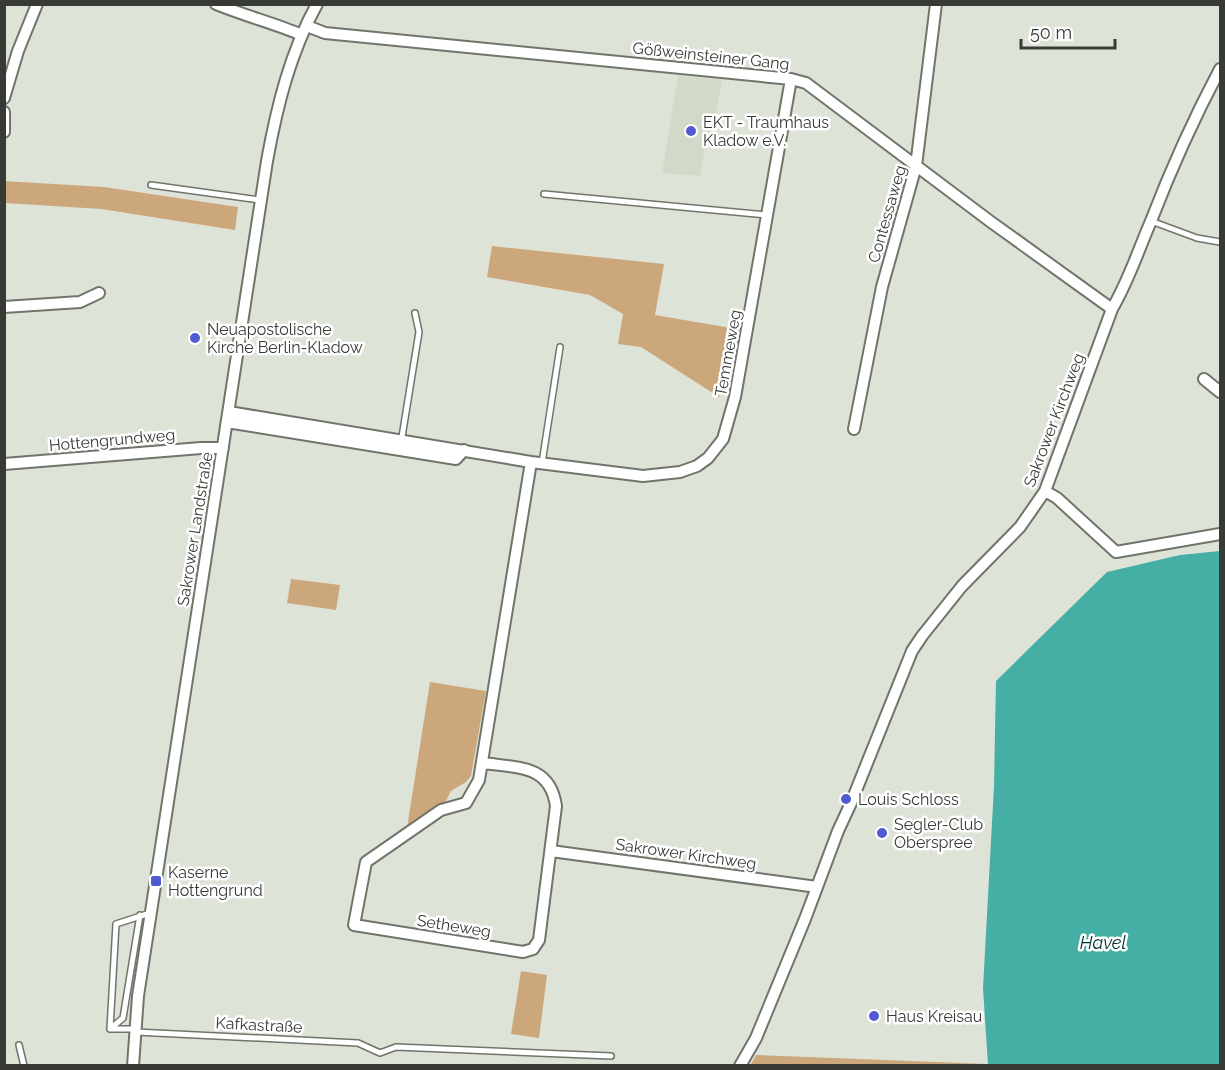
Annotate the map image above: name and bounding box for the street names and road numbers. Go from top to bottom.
street label: Gößweinsteiner Gang [632,38,790,74]
street label: Contessaweg [864,163,910,265]
street label: Temmeweg [711,308,745,398]
street label: Sakrower Kirchweg [1020,350,1088,490]
street label: Hottengrundweg [48,425,176,455]
street label: Sakrower Landstraße [173,451,217,607]
street label: Sakrower Kirchweg [614,835,758,873]
street label: Setheweg [416,911,492,941]
street label: Kafkastraße [215,1013,303,1037]

